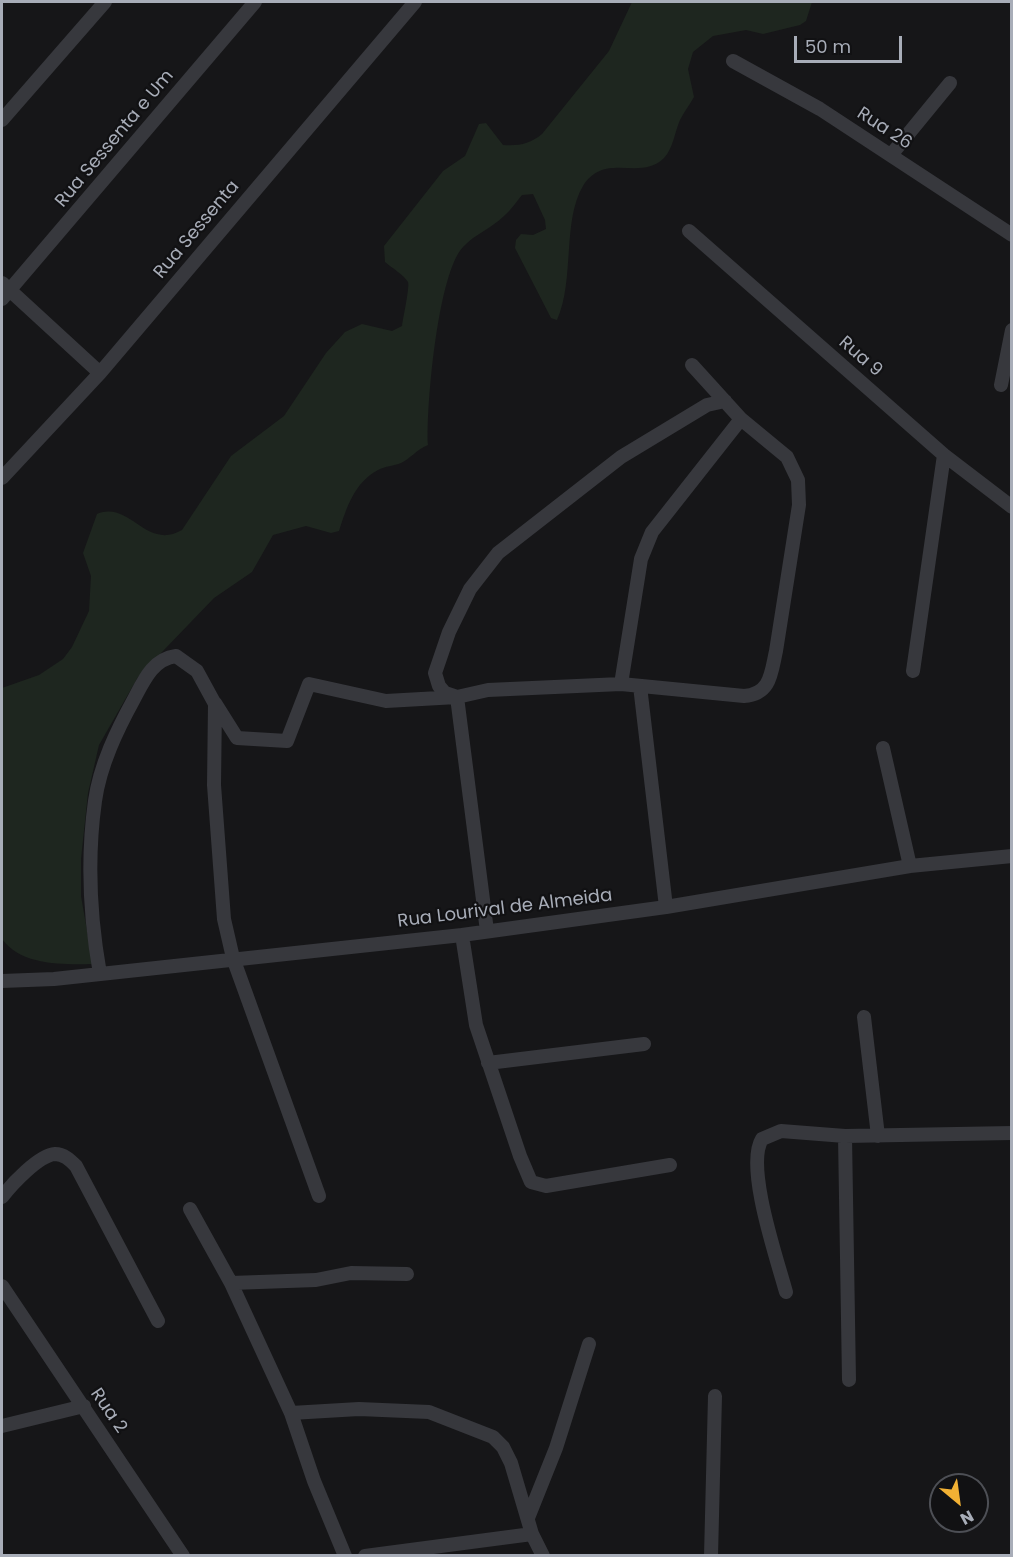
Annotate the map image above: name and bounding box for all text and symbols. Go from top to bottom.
scale bar [797,24,905,62]
text: 50 m [805,34,851,59]
street label: Rua Sessenta e Um [51,66,179,212]
street label: Rua 26 [852,103,916,155]
street label: Rua Sessenta [150,177,244,283]
street label: Rua 9 [834,332,886,382]
street label: Rua Lourival de Almeida [396,885,614,933]
street label: Rua 2 [85,1384,131,1438]
north arrow [929,1473,989,1533]
text: N [956,1504,978,1530]

